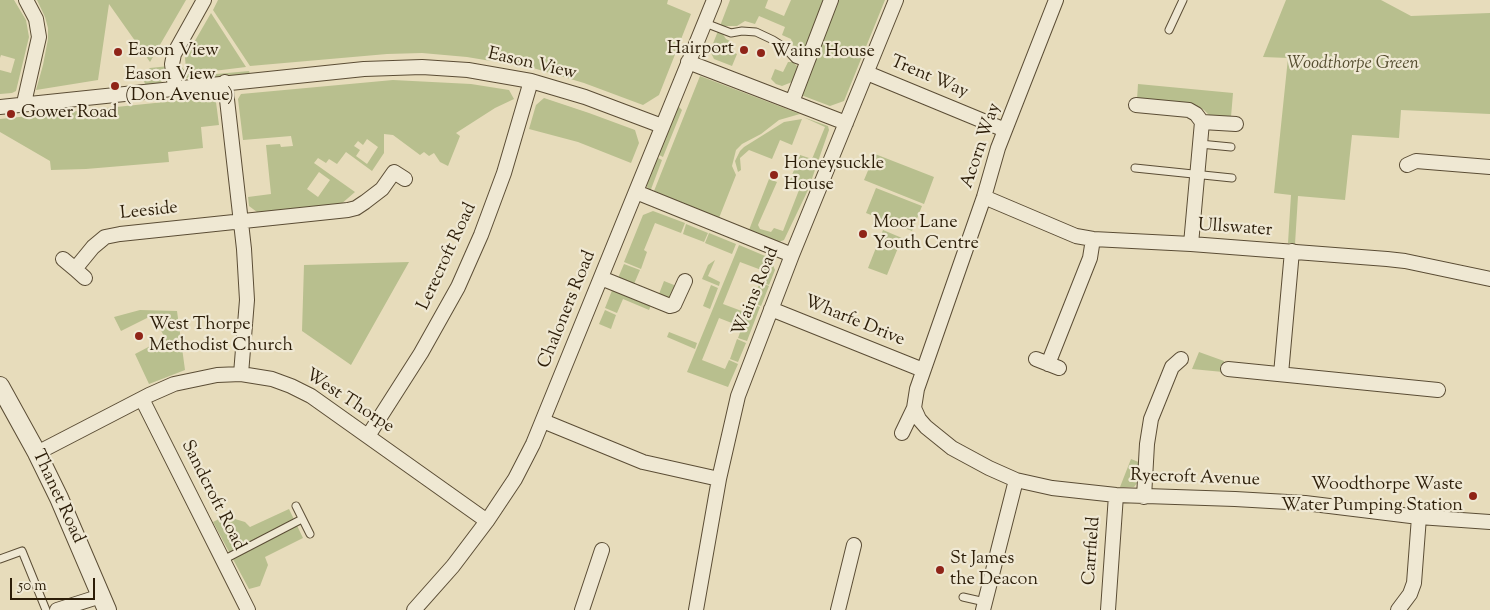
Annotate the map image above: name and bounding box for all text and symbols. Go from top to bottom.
place label: Hairport [667,39,734,61]
place label: Eason View [128,41,219,63]
place label: Wains House [771,42,875,64]
street label: Eason View [485,44,579,86]
marker: Hairport [738,44,750,56]
marker: Eason View [112,46,124,58]
marker: Wains House [755,47,767,59]
street label: Trent Way [887,52,971,104]
park label: Woodthorpe Green [1287,54,1419,76]
place label: Eason View (Don Avenue) [125,65,234,108]
marker: Eason View (Don Avenue) [109,80,121,92]
street label: Acorn Way [957,100,1007,192]
place label: Gower Road [21,103,117,125]
marker: Gower Road [5,108,17,120]
place label: Honeysuckle House [784,154,884,196]
marker: Honeysuckle House [768,169,780,181]
street label: Leeside [119,198,179,226]
street label: Lerecroft Road [414,200,482,314]
place label: Moor Lane Youth Centre [873,213,979,255]
street label: Ullswater [1197,216,1273,242]
marker: Moor Lane Youth Centre [857,228,869,240]
street label: Wains Road [729,244,785,340]
street label: Chaloners Road [535,248,601,372]
street label: Wharfe Drive [800,292,908,352]
place label: West Thorpe Methodist Church [149,315,293,358]
marker: West Thorpe Methodist Church [133,330,145,342]
street label: West Thorpe [300,365,398,439]
street label: Sandcroft Road [175,437,249,555]
street label: Thanet Road [26,447,88,547]
street label: Ryecroft Avenue [1130,466,1260,492]
place label: Woodthorpe Waste Water Pumping Station [1281,475,1463,518]
marker: Woodthorpe Waste Water Pumping Station [1467,490,1479,502]
street label: Carrfield [1080,516,1106,586]
place label: St James the Deacon [950,549,1038,592]
marker: St James the Deacon [934,564,946,576]
scale bar [12,568,98,600]
text: 50 m [18,576,47,597]

